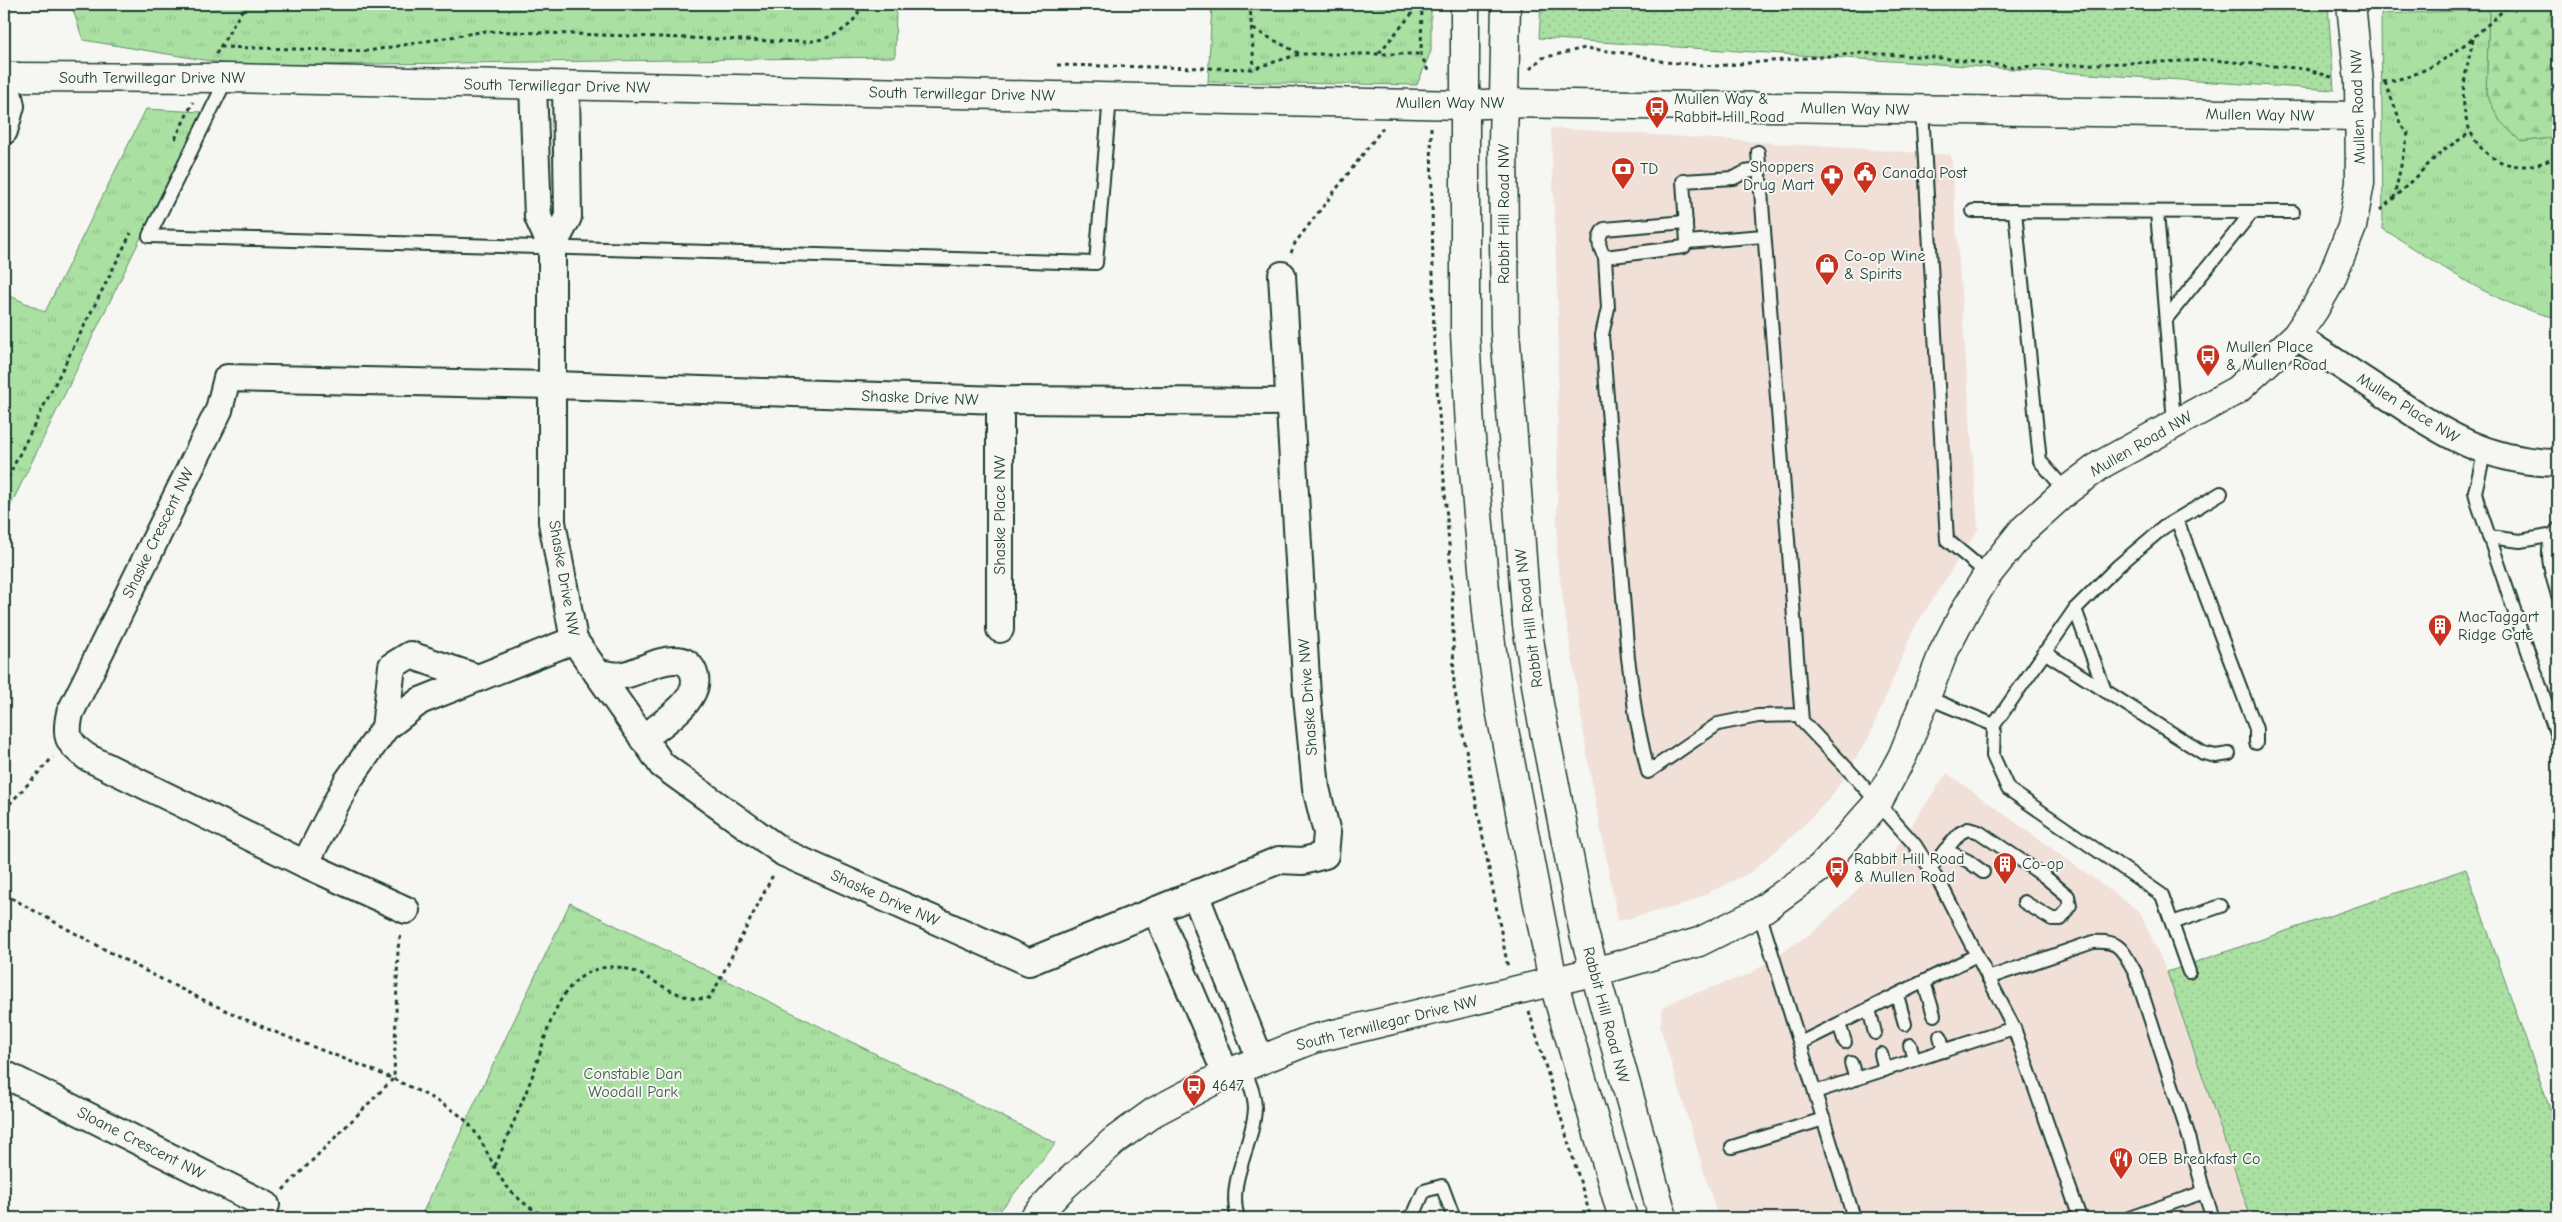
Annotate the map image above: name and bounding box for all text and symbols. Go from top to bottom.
street label: Mullen Road NW [2347,49,2369,165]
street label: South Terwillegar Drive NW [59,69,245,87]
street label: South Terwillegar Drive NW [464,75,650,97]
street label: South Terwillegar Drive NW [869,83,1055,105]
place label: Mullen Way & Rabbit Hill Road [1674,90,1784,126]
street label: Mullen Way NW [1396,94,1504,112]
bus stop icon: Mullen Way & Rabbit Hill Road [1644,95,1670,129]
street label: Mullen Way NW [1800,99,1910,119]
street label: Mullen Way NW [2205,105,2315,125]
street label: Rabbit Hill Road NW [1495,144,1513,284]
bank icon: TD [1610,156,1636,190]
place label: Shoppers Drug Mart [1743,158,1814,194]
place label: TD [1640,160,1658,178]
public building icon: Canada Post [1852,160,1878,194]
pharmacy icon: Shoppers Drug Mart [1819,163,1845,197]
place label: Canada Post [1882,164,1968,182]
place label: Co-op Wine & Spirits [1844,247,1925,283]
shop icon: Co-op Wine & Spirits [1814,252,1840,286]
place label: Mullen Place & Mullen Road [2226,338,2327,374]
bus stop icon: Mullen Place & Mullen Road [2195,343,2221,377]
street label: Mullen Place NW [2354,369,2462,447]
street label: Shaske Drive NW [861,387,979,409]
street label: Mullen Road NW [2087,407,2195,481]
street label: Shaske Place NW [991,455,1009,575]
street label: Shaske Crescent NW [119,465,197,601]
street label: Shaske Drive NW [545,519,583,637]
street label: Rabbit Hill Road NW [1512,547,1546,689]
place label: MacTaggart Ridge Gate [2458,608,2539,644]
building icon: MacTaggart Ridge Gate [2427,613,2453,647]
street label: Shaske Drive NW [1295,638,1321,756]
place label: Rabbit Hill Road & Mullen Road [1854,850,1964,886]
building icon: Co-op [1992,851,2018,885]
bus stop icon: Rabbit Hill Road & Mullen Road [1824,855,1850,889]
place label: Co-op [2022,855,2064,873]
street label: Shaske Drive NW [828,866,942,930]
street label: Rabbit Hill Road NW [1579,945,1633,1085]
street label: South Terwillegar Drive NW [1294,992,1480,1054]
park label: Constable Dan Woodall Park [584,1065,682,1101]
bus stop icon: 4647 [1181,1073,1207,1107]
place label: 4647 [1212,1077,1244,1095]
street label: Sloane Crescent NW [74,1103,208,1183]
restaurant icon: OEB Breakfast Co [2108,1146,2134,1180]
place label: OEB Breakfast Co [2138,1150,2260,1168]

